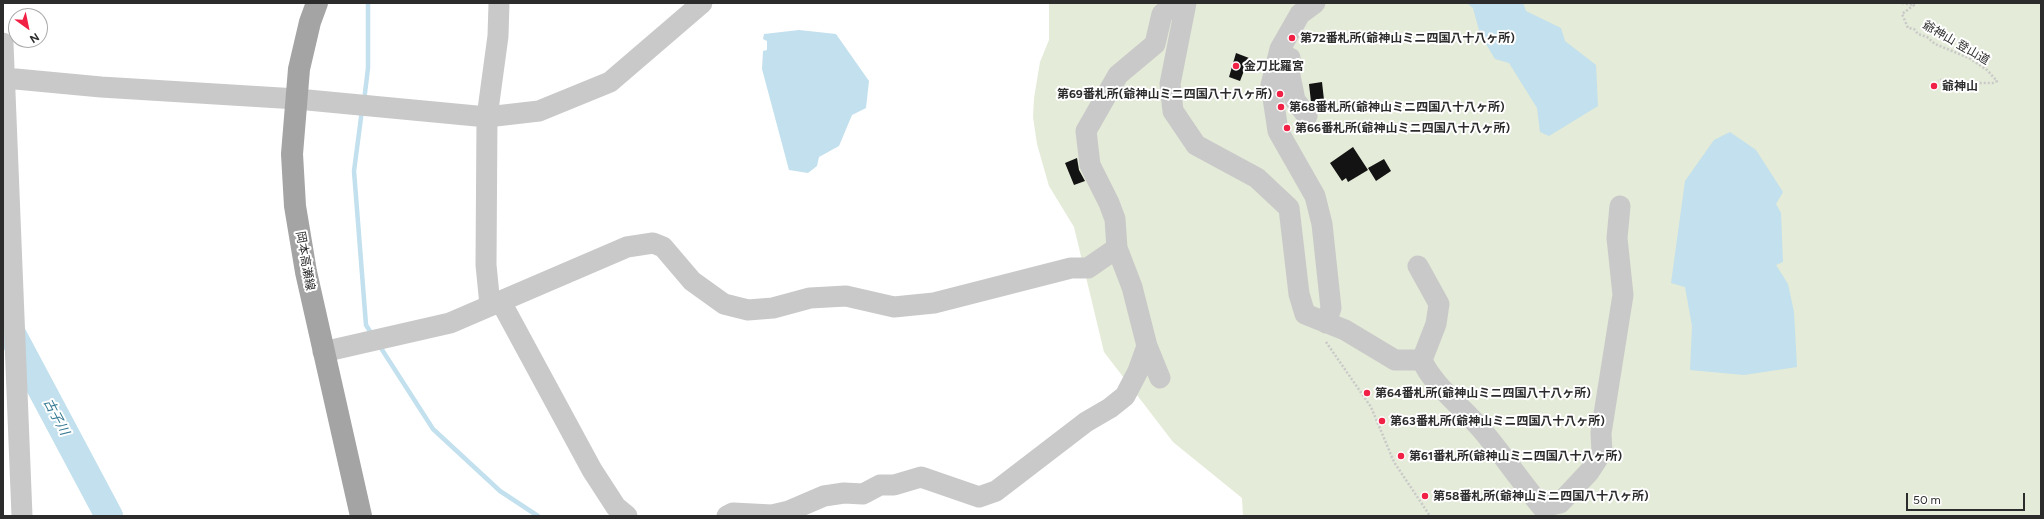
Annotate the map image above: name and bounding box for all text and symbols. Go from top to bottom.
north arrow [8,8,48,48]
street label: 爺神山 登山道 [1920,18,1992,68]
text: N [27,30,41,45]
place label: 第72番札所(爺神山ミニ四国八十八ヶ所) [1300,31,1515,45]
marker: 第72番札所(爺神山ミニ四国八十八ヶ所) [1287,33,1297,43]
place label: 金刀比羅宮 [1244,59,1304,73]
marker: 金刀比羅宮 [1231,61,1241,71]
place label: 爺神山 [1942,79,1978,93]
marker: 爺神山 [1929,81,1939,91]
place label: 第69番札所(爺神山ミニ四国八十八ヶ所) [1057,87,1272,101]
marker: 第69番札所(爺神山ミニ四国八十八ヶ所) [1275,89,1285,99]
place label: 第68番札所(爺神山ミニ四国八十八ヶ所) [1289,100,1504,114]
marker: 第68番札所(爺神山ミニ四国八十八ヶ所) [1276,102,1286,112]
place label: 第66番札所(爺神山ミニ四国八十八ヶ所) [1295,121,1510,135]
marker: 第66番札所(爺神山ミニ四国八十八ヶ所) [1282,123,1292,133]
street label: 岡本高瀬線 [293,230,317,292]
place label: 第64番札所(爺神山ミニ四国八十八ヶ所) [1375,386,1591,400]
marker: 第64番札所(爺神山ミニ四国八十八ヶ所) [1362,388,1372,398]
water label: 古子川 [40,396,72,438]
place label: 第63番札所(爺神山ミニ四国八十八ヶ所) [1390,414,1605,428]
marker: 第63番札所(爺神山ミニ四国八十八ヶ所) [1377,416,1387,426]
place label: 第61番札所(爺神山ミニ四国八十八ヶ所) [1409,449,1622,463]
marker: 第61番札所(爺神山ミニ四国八十八ヶ所) [1396,451,1406,461]
scale bar [1908,485,2027,511]
place label: 第58番札所(爺神山ミニ四国八十八ヶ所) [1433,489,1648,503]
marker: 第58番札所(爺神山ミニ四国八十八ヶ所) [1420,491,1430,501]
text: 50 m [1913,493,1941,507]

